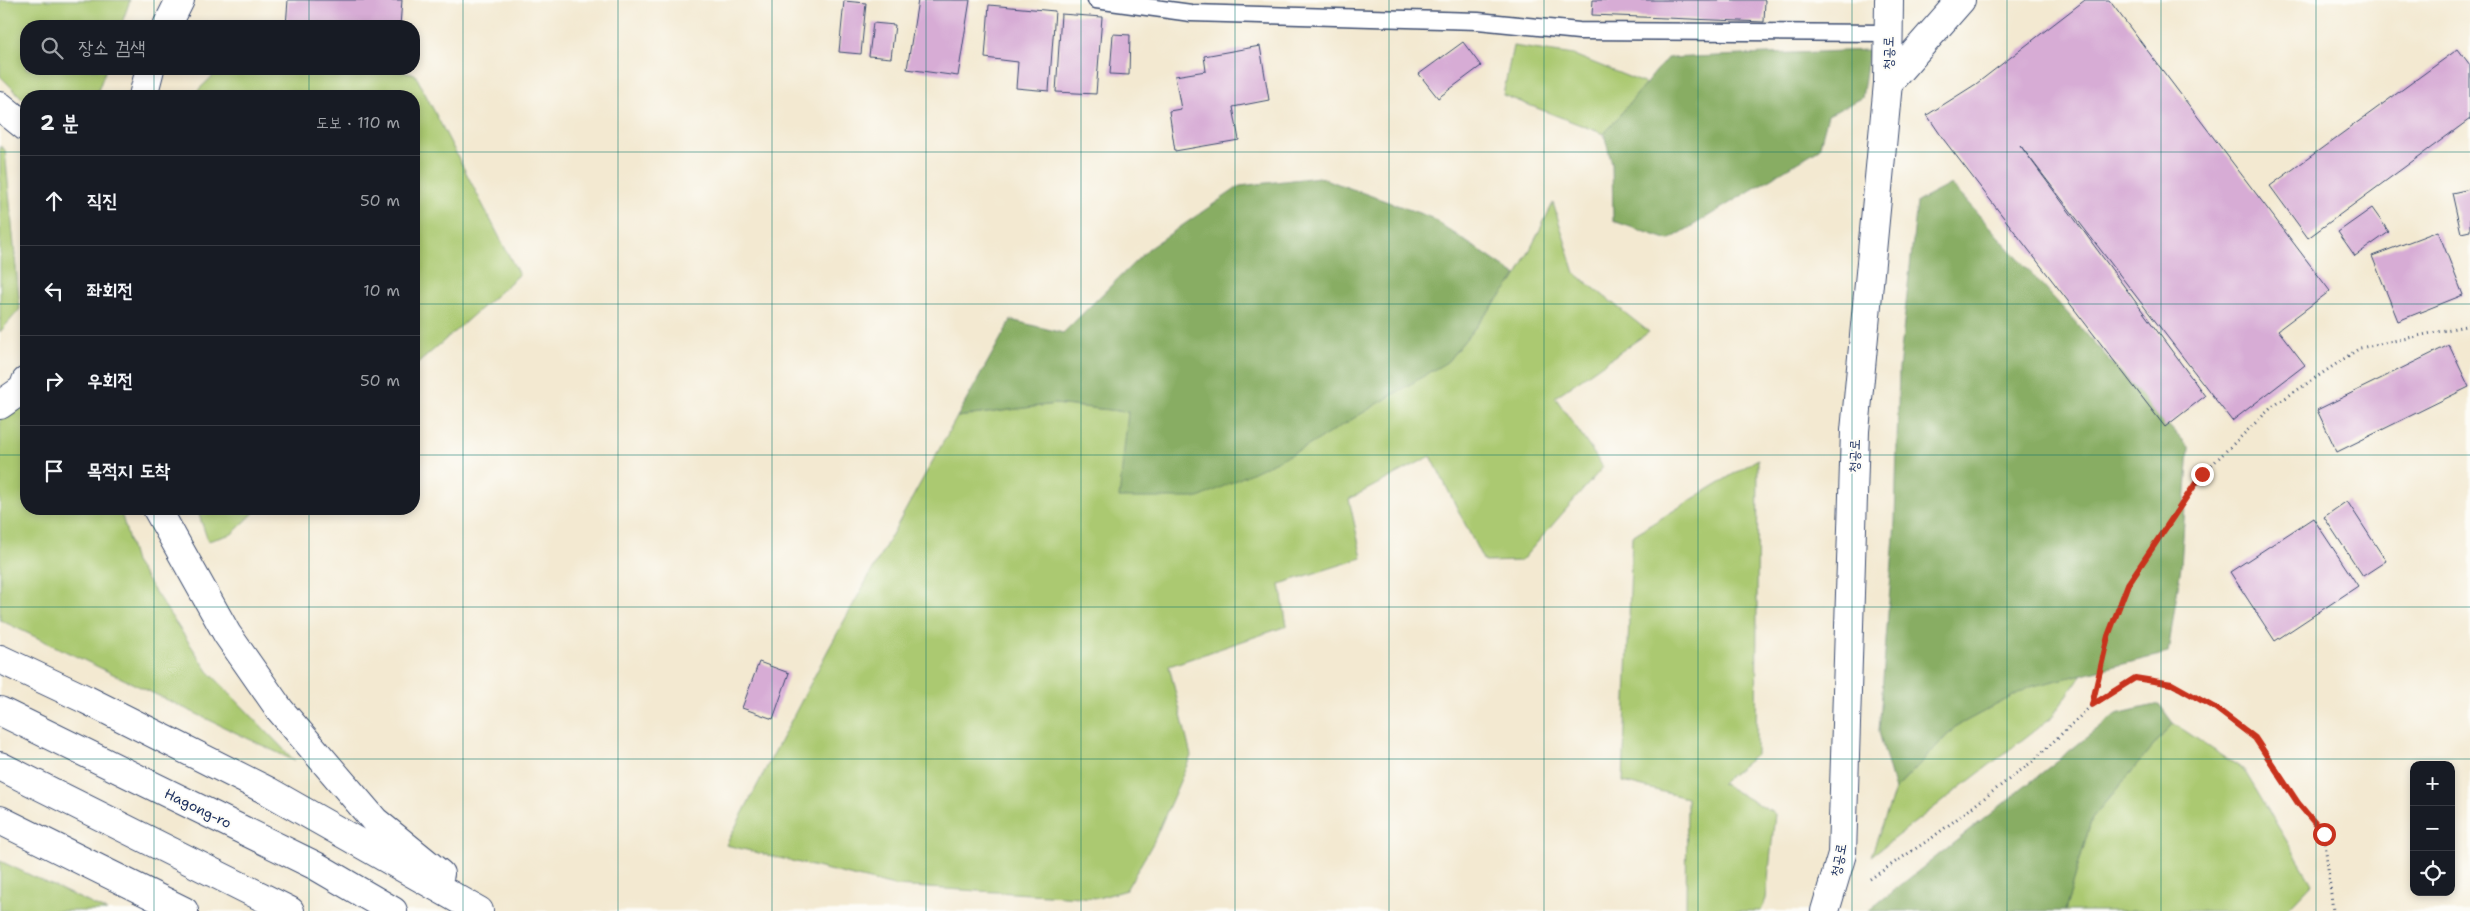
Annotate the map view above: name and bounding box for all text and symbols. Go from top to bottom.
search box [20,20,420,75]
icon: search [38,34,66,62]
text: 장소 검색 [78,35,146,60]
street label: 청공로 [1879,36,1897,70]
text: 2 분 [40,109,79,137]
text: 도보 · 110 m [316,112,400,133]
icon: ahead [40,187,68,215]
text: 직진 [87,188,118,213]
text: 50 m [360,190,400,211]
icon: left [40,277,68,305]
text: 좌회전 [87,278,133,303]
text: 10 m [363,280,400,301]
icon: right [40,367,68,395]
text: 우회전 [87,368,133,393]
text: 50 m [360,370,400,391]
street label: 청공로 [1844,439,1864,473]
icon: arrive [40,457,68,485]
text: 목적지 도착 [87,458,170,483]
route end [2191,463,2214,486]
map controls [2410,761,2455,896]
button: + [2410,761,2455,806]
street label: Hagong-ro [162,784,234,832]
button: − [2410,806,2455,851]
route start [2313,823,2336,846]
street label: 청공로 [1826,842,1850,878]
button: locate [2410,851,2455,896]

